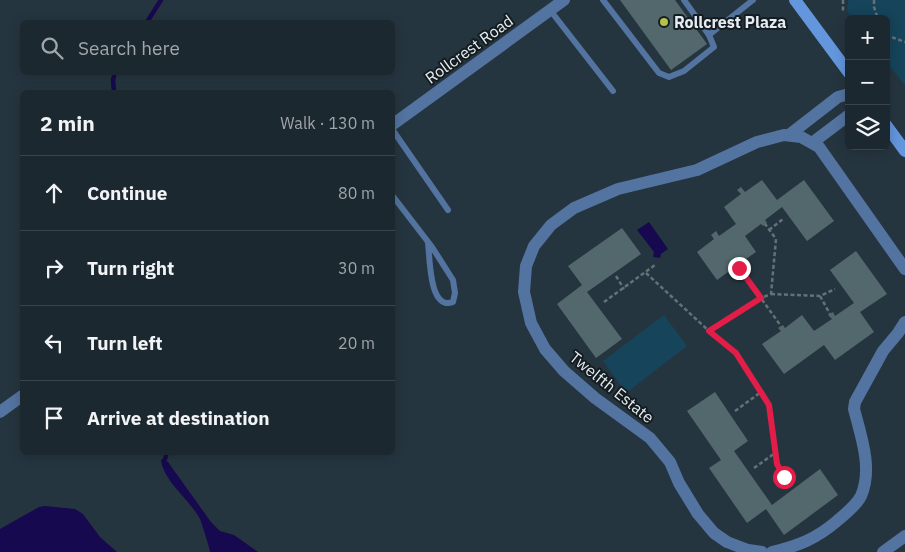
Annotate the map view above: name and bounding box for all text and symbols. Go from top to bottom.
street label: Rollcrest Road [421,10,517,88]
place label: Rollcrest Plaza [674,12,786,32]
map controls [845,15,890,150]
button: + [845,15,890,60]
marker: Rollcrest Plaza [658,16,670,28]
search box [20,20,395,75]
icon: search [38,34,66,62]
text: Search here [78,36,180,60]
button: − [845,60,890,105]
button: layers [845,105,890,150]
text: 2 min [40,109,95,137]
text: Walk · 130 m [280,113,375,133]
icon: ahead [40,179,68,207]
text: Continue [87,181,167,205]
text: 80 m [338,183,375,203]
icon: right [40,254,68,282]
text: Turn right [87,256,174,280]
route end [728,257,751,280]
text: 30 m [338,258,375,278]
icon: left [40,329,68,357]
text: Turn left [87,331,163,355]
text: 20 m [338,333,375,353]
street label: Twelfth Estate [566,347,658,427]
icon: arrive [40,404,68,432]
text: Arrive at destination [87,406,270,430]
route start [773,466,796,489]

